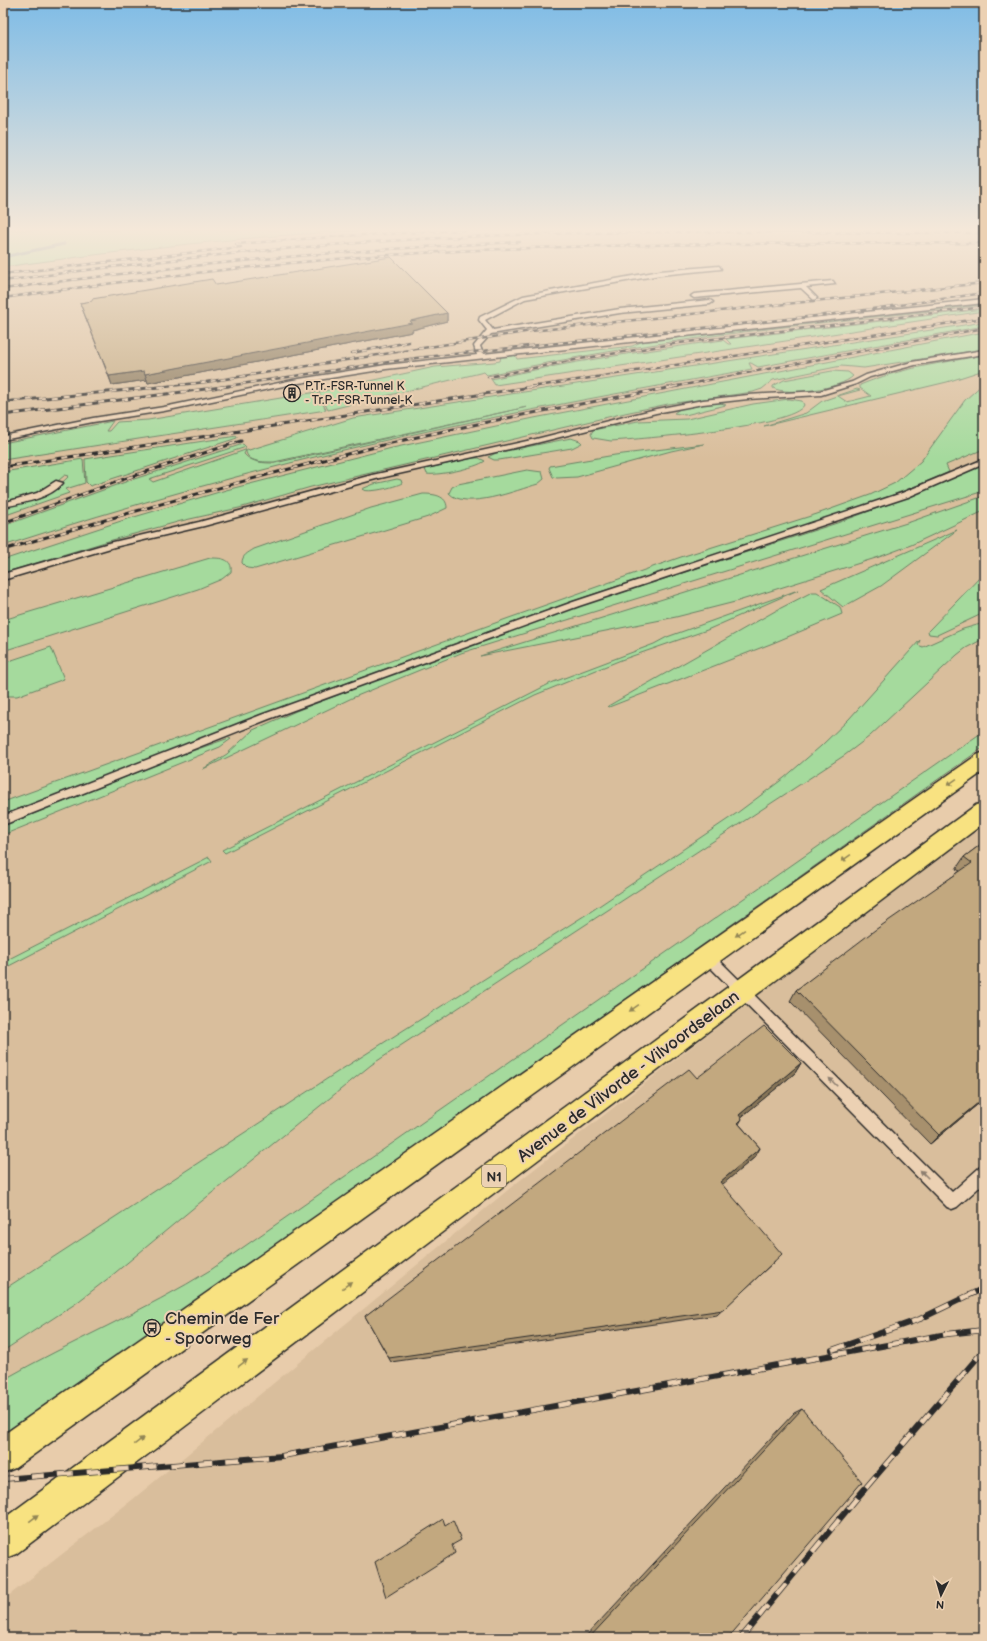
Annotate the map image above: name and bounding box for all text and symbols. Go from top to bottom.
place label: P.Tr.-FSR-Tunnel K - Tr.P.-FSR-Tunnel-K [305,379,412,408]
building icon: P.Tr.-FSR-Tunnel K - Tr.P.-FSR-Tunnel-K [282,383,302,403]
one-way arrow [947,778,957,786]
one-way arrow [841,854,851,862]
one-way arrow [735,929,745,937]
street label: Avenue de Vilvorde - Vilvoordselaan [514,987,744,1167]
one-way arrow [629,1004,639,1012]
one-way arrow [828,1077,838,1087]
road number: N1 [482,1165,506,1187]
one-way arrow [920,1169,929,1179]
one-way arrow [342,1281,353,1289]
place label: Chemin de Fer - Spoorweg [165,1309,280,1349]
bus stop icon: Chemin de Fer - Spoorweg [142,1318,162,1338]
one-way arrow [238,1359,248,1367]
one-way arrow [133,1436,144,1445]
one-way arrow [29,1514,40,1522]
north arrow [921,1575,961,1615]
text: N [935,1598,945,1611]

